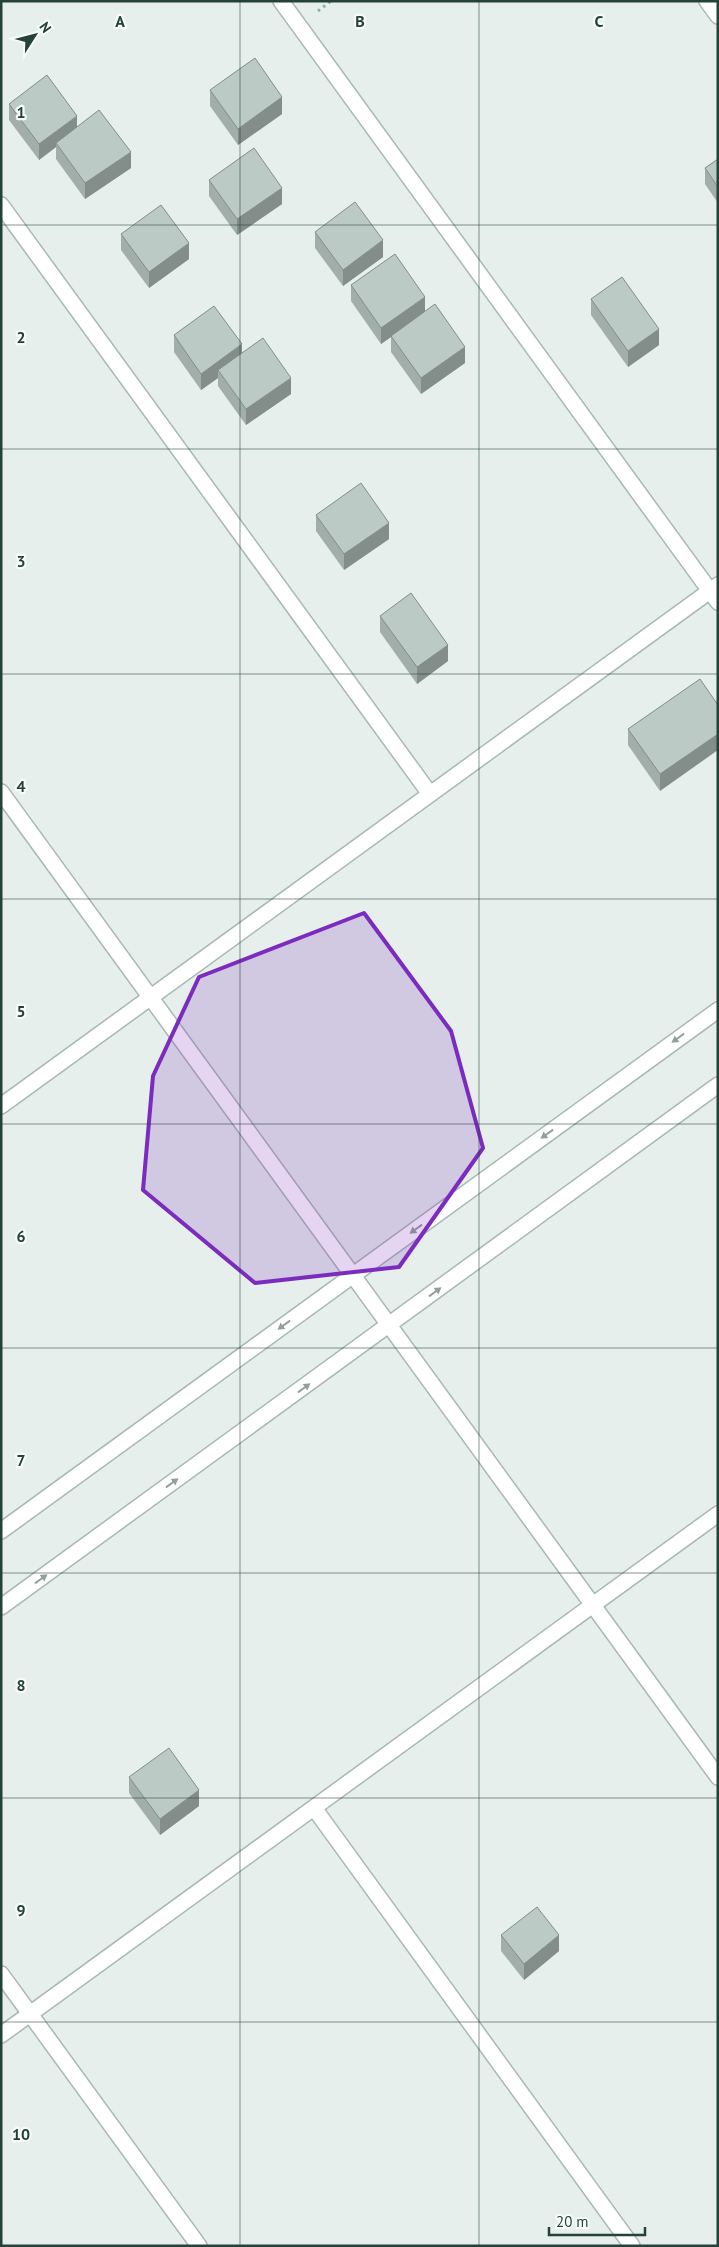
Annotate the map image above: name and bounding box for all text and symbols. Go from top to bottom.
north arrow [10,10,60,60]
text: A [115,11,125,31]
text: B [355,11,365,31]
text: C [595,11,604,31]
text: N [36,18,56,36]
text: 1 [16,102,26,122]
text: 2 [16,327,26,347]
text: 3 [16,551,26,571]
text: 4 [16,776,26,796]
text: 5 [16,1001,26,1021]
one-way arrow [671,1033,685,1043]
one-way arrow [540,1129,554,1139]
one-way arrow [409,1224,422,1234]
text: 6 [16,1226,26,1246]
one-way arrow [428,1287,442,1297]
one-way arrow [277,1320,291,1330]
one-way arrow [297,1383,311,1393]
text: 7 [16,1450,26,1470]
one-way arrow [165,1478,179,1488]
one-way arrow [34,1574,48,1584]
text: 8 [16,1675,26,1695]
text: 9 [16,1900,26,1920]
text: 10 [12,2124,30,2144]
scale bar [549,2204,645,2236]
text: 20 m [556,2212,589,2231]

